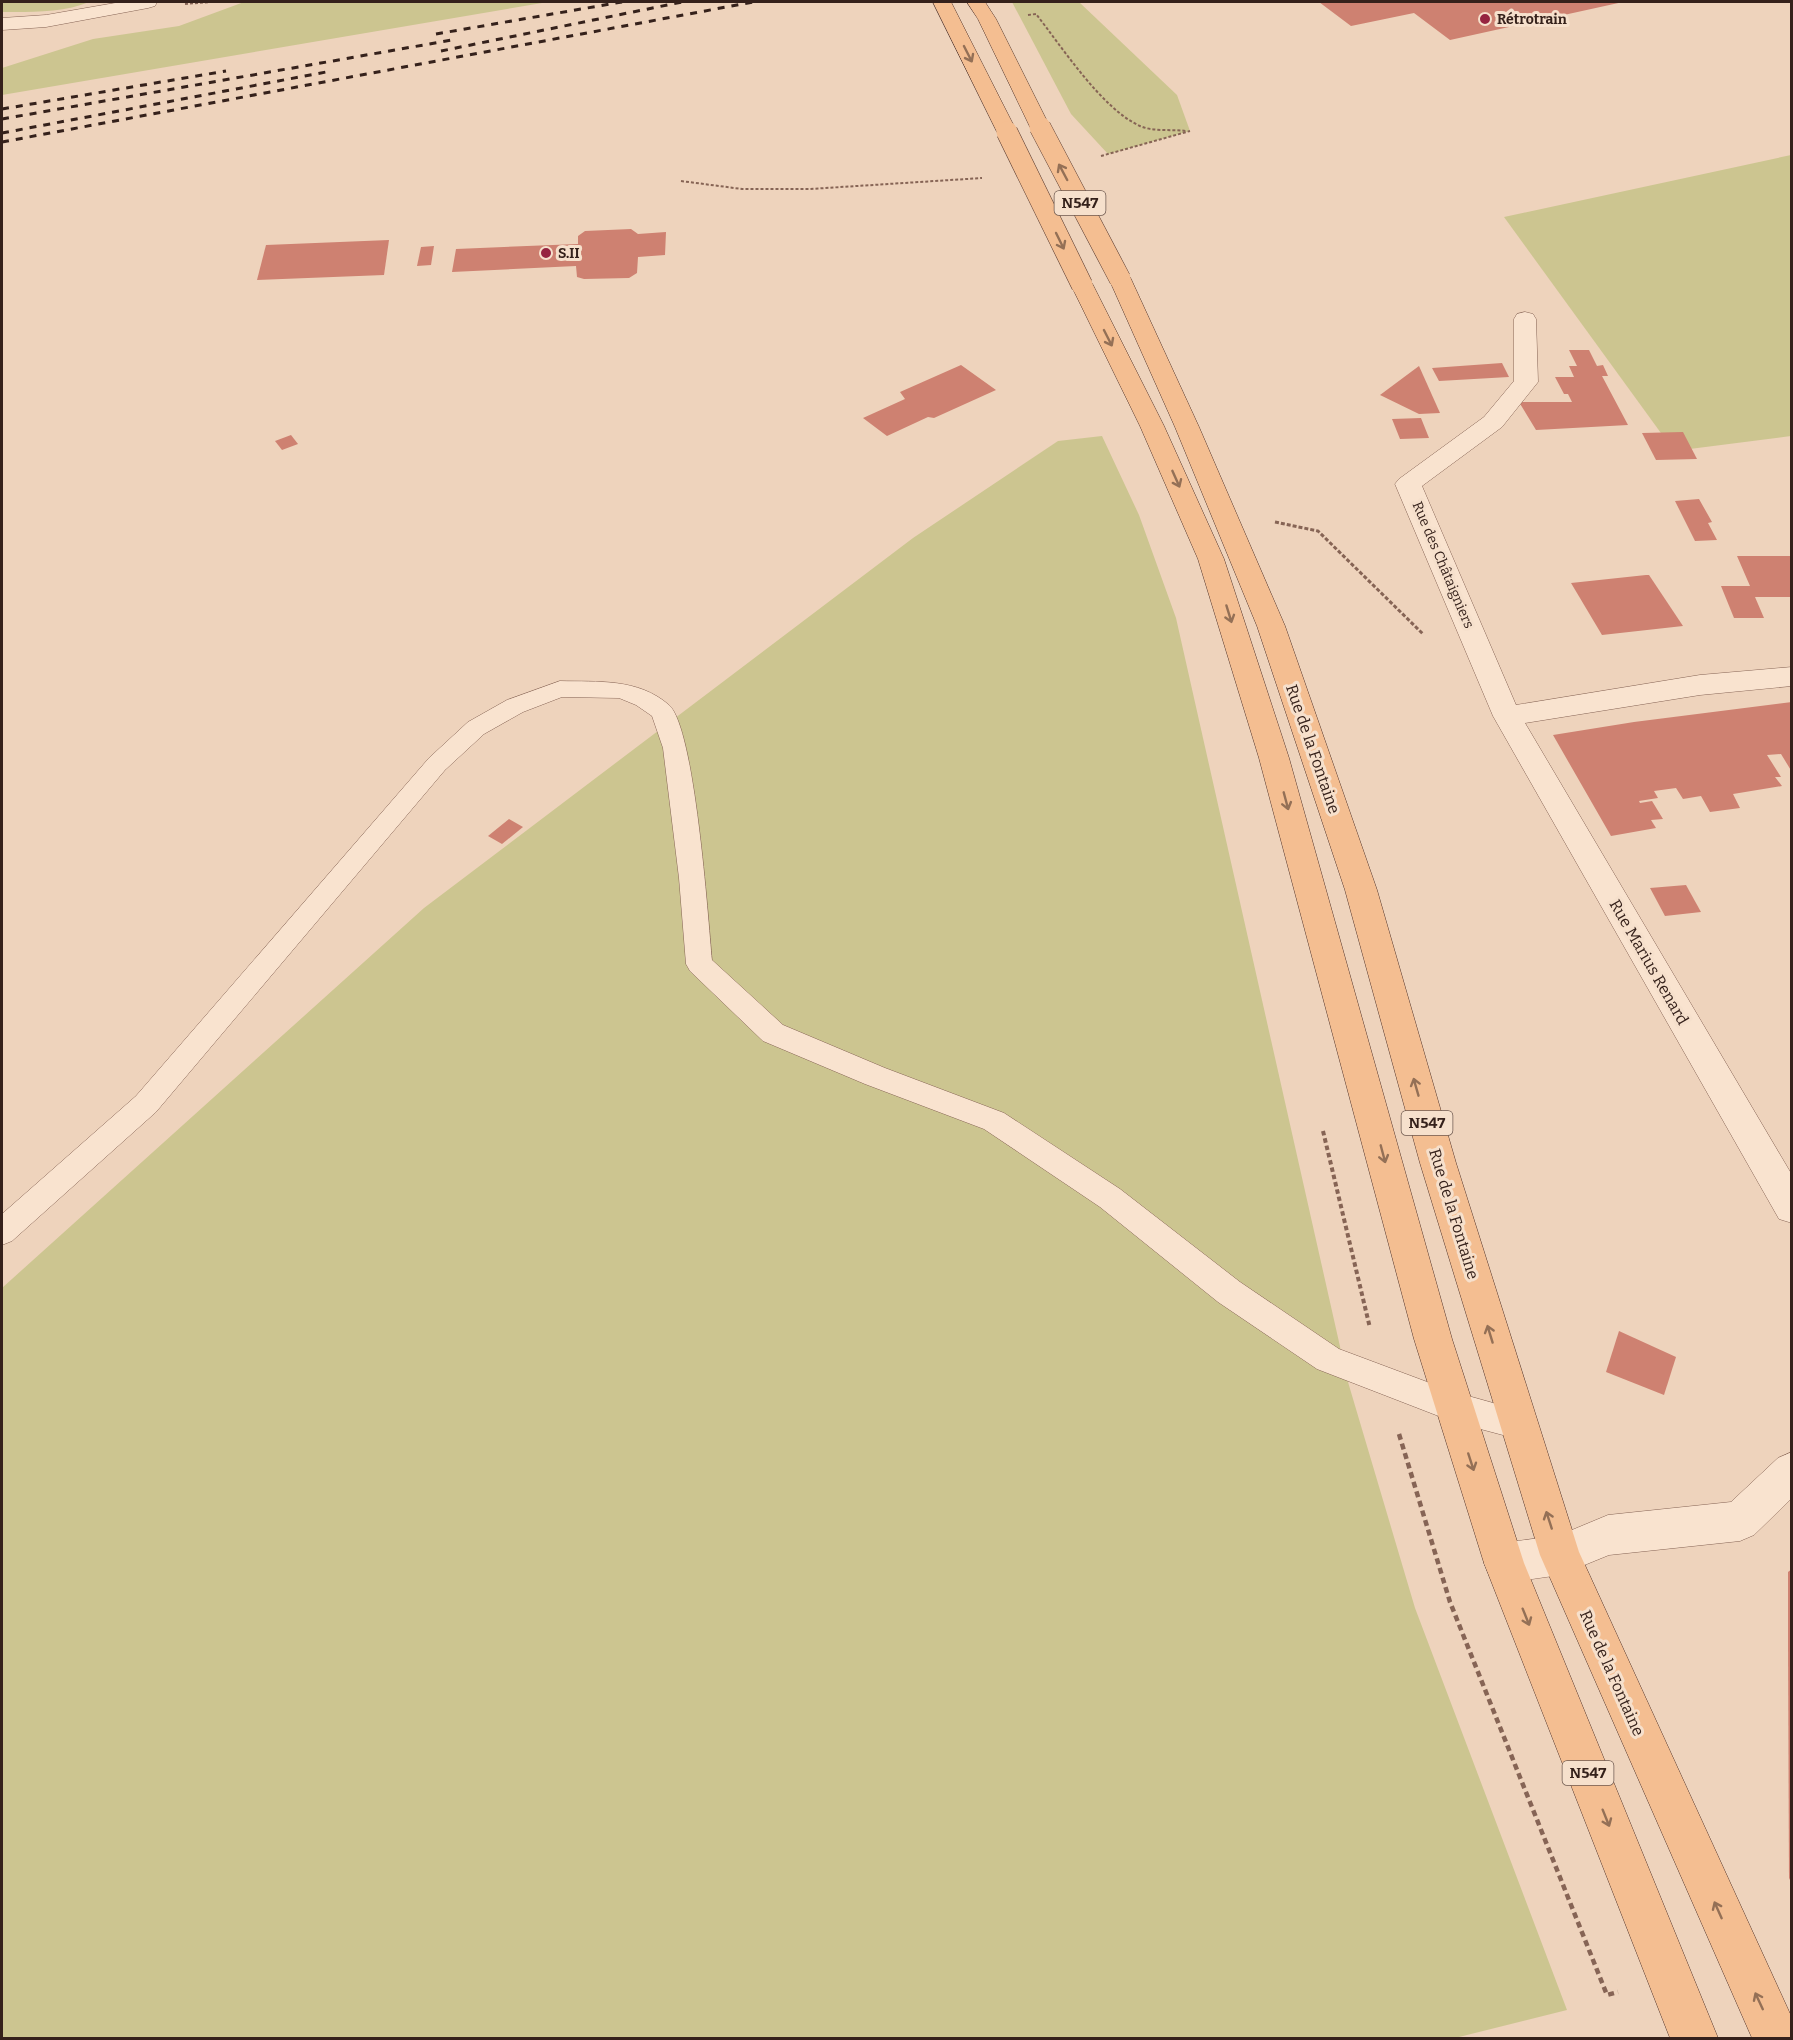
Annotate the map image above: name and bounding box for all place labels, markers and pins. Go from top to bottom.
place label: Rétrotrain [1497,11,1567,28]
marker: Rétrotrain [1478,12,1492,26]
place label: S.II [558,245,580,262]
marker: S.II [539,246,553,260]

